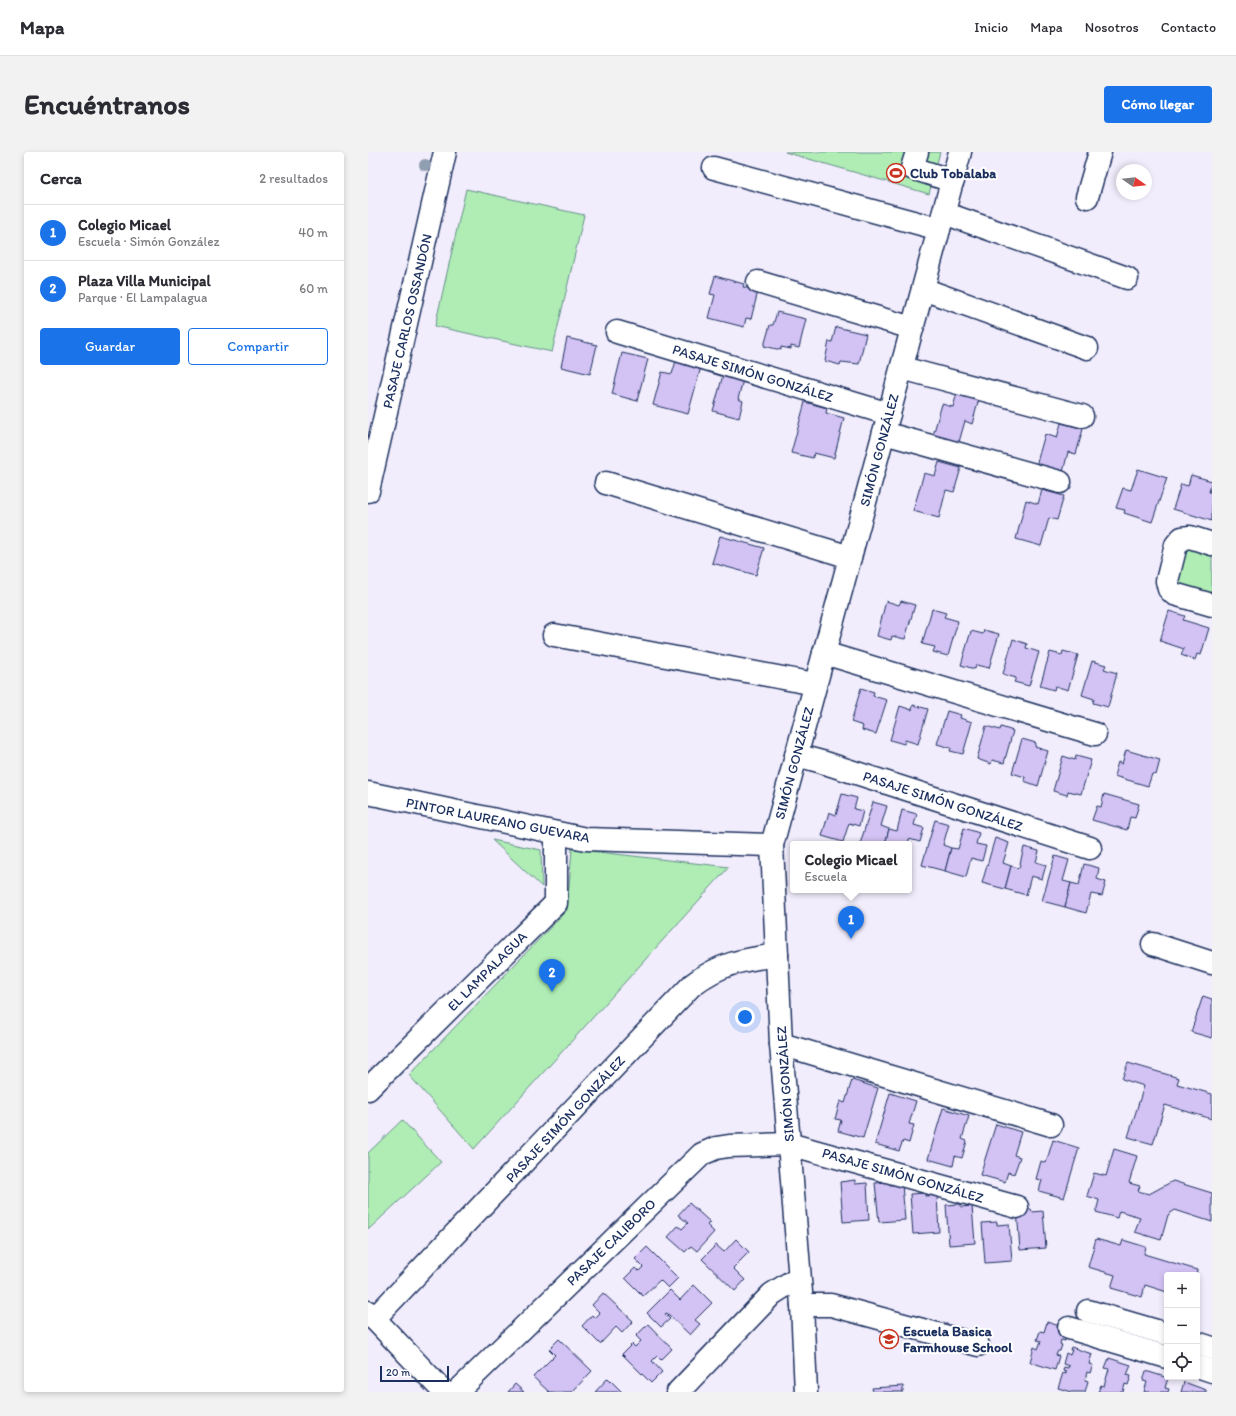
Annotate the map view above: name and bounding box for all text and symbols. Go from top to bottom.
text: Mapa [20,16,64,39]
text: Inicio [974,19,1008,36]
text: Mapa [1030,19,1063,36]
text: Nosotros [1085,19,1139,36]
text: Contacto [1161,19,1216,36]
button: Cómo llegar [1104,86,1212,123]
text: Encuéntranos [24,87,190,121]
sports icon: Club Tobalaba [885,162,907,184]
north arrow [1116,164,1152,200]
place label: Club Tobalaba [910,165,996,182]
text: Cerca [40,168,82,188]
text: 2 resultados [259,171,328,186]
text: Colegio Micael [78,216,171,234]
text: 1 [50,225,56,240]
text: 40 m [298,225,328,240]
street label: PASAJE CARLOS OSSANDÓN [379,232,436,410]
text: Escuela · Simón González [78,234,219,249]
text: Plaza Villa Municipal [78,272,211,290]
text: 2 [50,281,56,296]
text: 60 m [299,281,328,296]
text: Parque · El Lampalagua [78,290,207,305]
button: Guardar [40,328,180,365]
button: Compartir [188,328,328,365]
street label: PASAJE SIMÓN GONZÁLEZ [670,341,835,406]
street label: SIMÓN GONZÁLEZ [856,392,903,508]
street label: SIMÓN GONZÁLEZ [771,705,818,821]
street label: PASAJE SIMÓN GONZÁLEZ [861,768,1025,835]
street label: PINTOR LAUREANO GUEVARA [404,794,591,847]
popup [790,841,912,893]
text: Colegio Micael [804,851,898,869]
text: Escuela [804,869,847,884]
pin: 1 [838,906,864,939]
street label: EL LAMPALAGUA [444,928,531,1015]
pin: 2 [539,959,565,992]
your location [735,1007,755,1027]
street label: SIMÓN GONZÁLEZ [773,1025,798,1142]
street label: PASAJE SIMÓN GONZÁLEZ [502,1052,629,1186]
street label: PASAJE SIMÓN GONZÁLEZ [820,1144,986,1207]
street label: PASAJE CALIBORO [563,1195,660,1289]
map controls [1164,1272,1200,1380]
button: + [1164,1272,1200,1308]
button: − [1164,1308,1200,1344]
place label: Escuela Basica Farmhouse School [903,1323,1013,1356]
school or university icon: Escuela Basica Farmhouse School [878,1328,900,1350]
button: locate [1164,1344,1200,1380]
scale bar [380,1364,449,1383]
text: 20 m [386,1366,410,1379]

